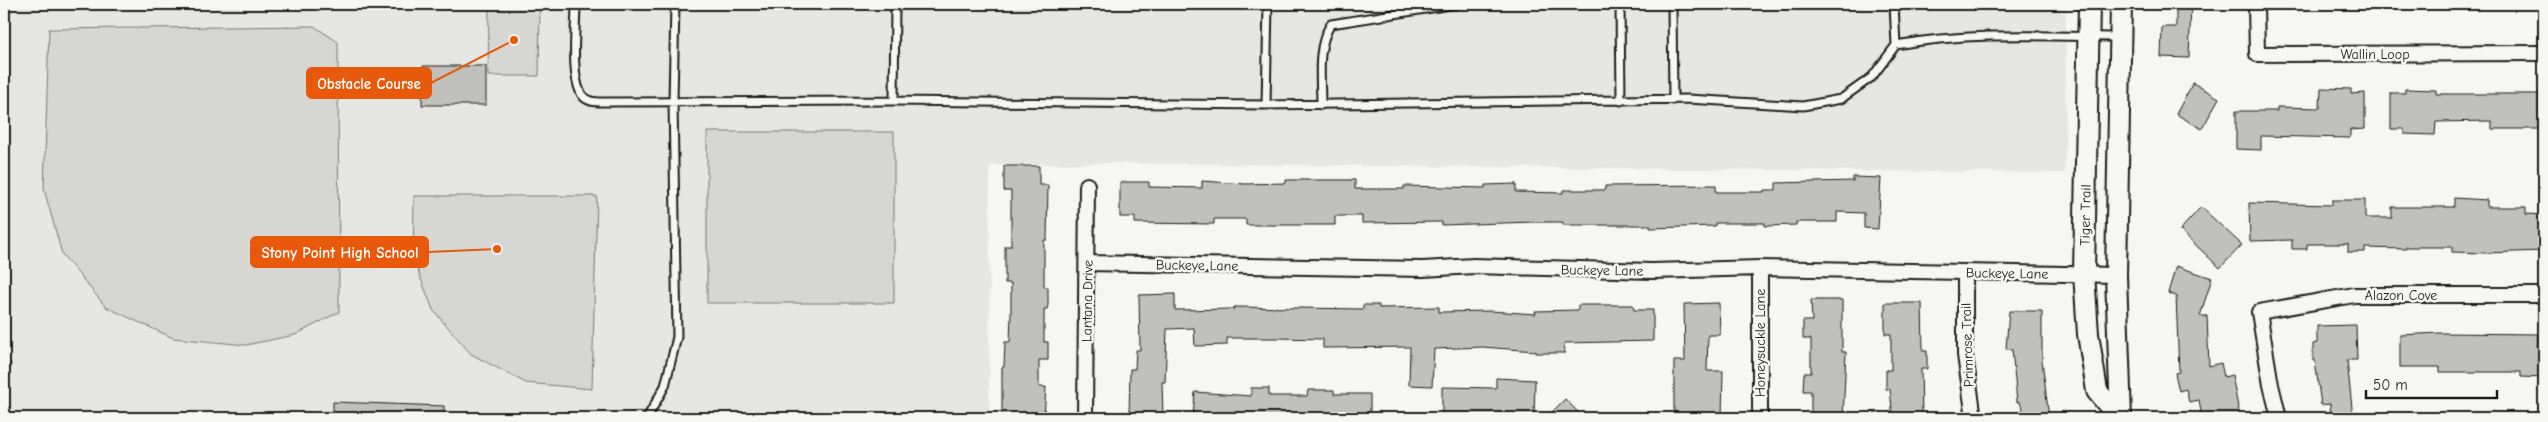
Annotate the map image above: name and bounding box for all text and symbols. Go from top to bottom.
street label: Wallin Loop [2340,46,2410,63]
callout: Obstacle Course [307,68,431,98]
text: Obstacle Course [317,75,421,93]
street label: Tiger Trail [2076,184,2095,246]
callout: Stony Point High School [251,237,428,267]
text: Stony Point High School [261,244,419,262]
street label: Buckeye Lane [1156,256,1238,275]
street label: Lantana Drive [1078,260,1097,342]
street label: Buckeye Lane [1561,261,1643,280]
street label: Buckeye Lane [1966,264,2048,283]
street label: Alazon Cove [2365,287,2437,304]
street label: Honeysuckle Lane [1752,289,1769,397]
street label: Primrose Trail [1958,303,1977,387]
scale bar [2366,367,2497,399]
text: 50 m [2373,376,2408,394]

